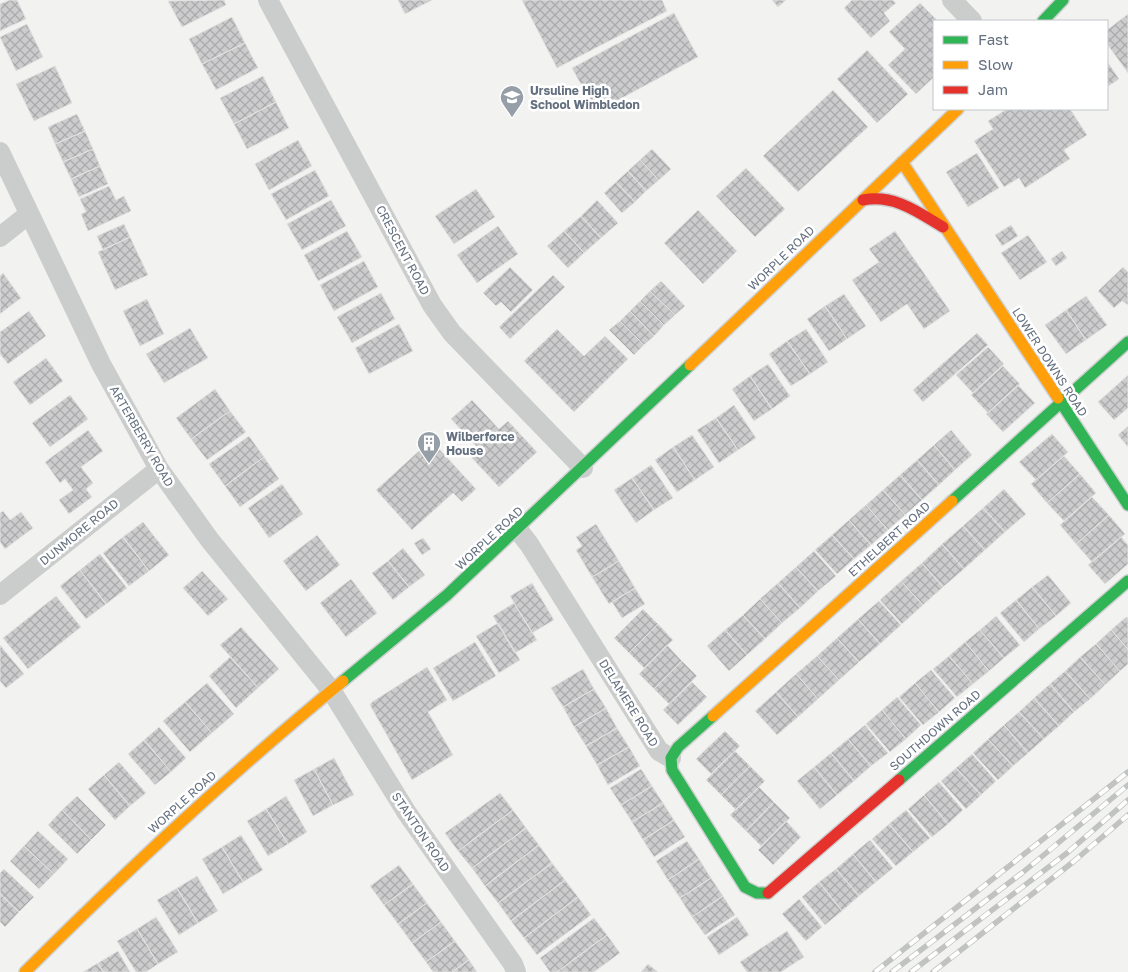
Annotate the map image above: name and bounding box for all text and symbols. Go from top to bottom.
legend [933,20,1108,110]
text: Fast [978,30,1009,48]
text: Slow [978,55,1013,73]
text: Jam [978,80,1008,98]
place label: Ursuline High School Wimbledon [530,83,640,112]
school or university icon: Ursuline High School Wimbledon [499,84,525,118]
street label: CRESCENT ROAD [373,203,433,297]
street label: WORPLE ROAD [745,222,817,294]
street label: LOWER DOWNS ROAD [1009,305,1091,419]
street label: ARTERBERRY ROAD [107,383,177,489]
place label: Wilberforce House [446,429,515,458]
building icon: Wilberforce House [416,430,442,464]
street label: DUNMORE ROAD [37,496,121,568]
street label: ETHELBERT ROAD [845,498,933,580]
street label: WORPLE ROAD [452,503,526,573]
street label: DELAMERE ROAD [596,656,662,750]
street label: SOUTHDOWN ROAD [886,686,984,774]
street label: WORPLE ROAD [145,767,219,837]
street label: STANTON ROAD [389,789,453,875]

